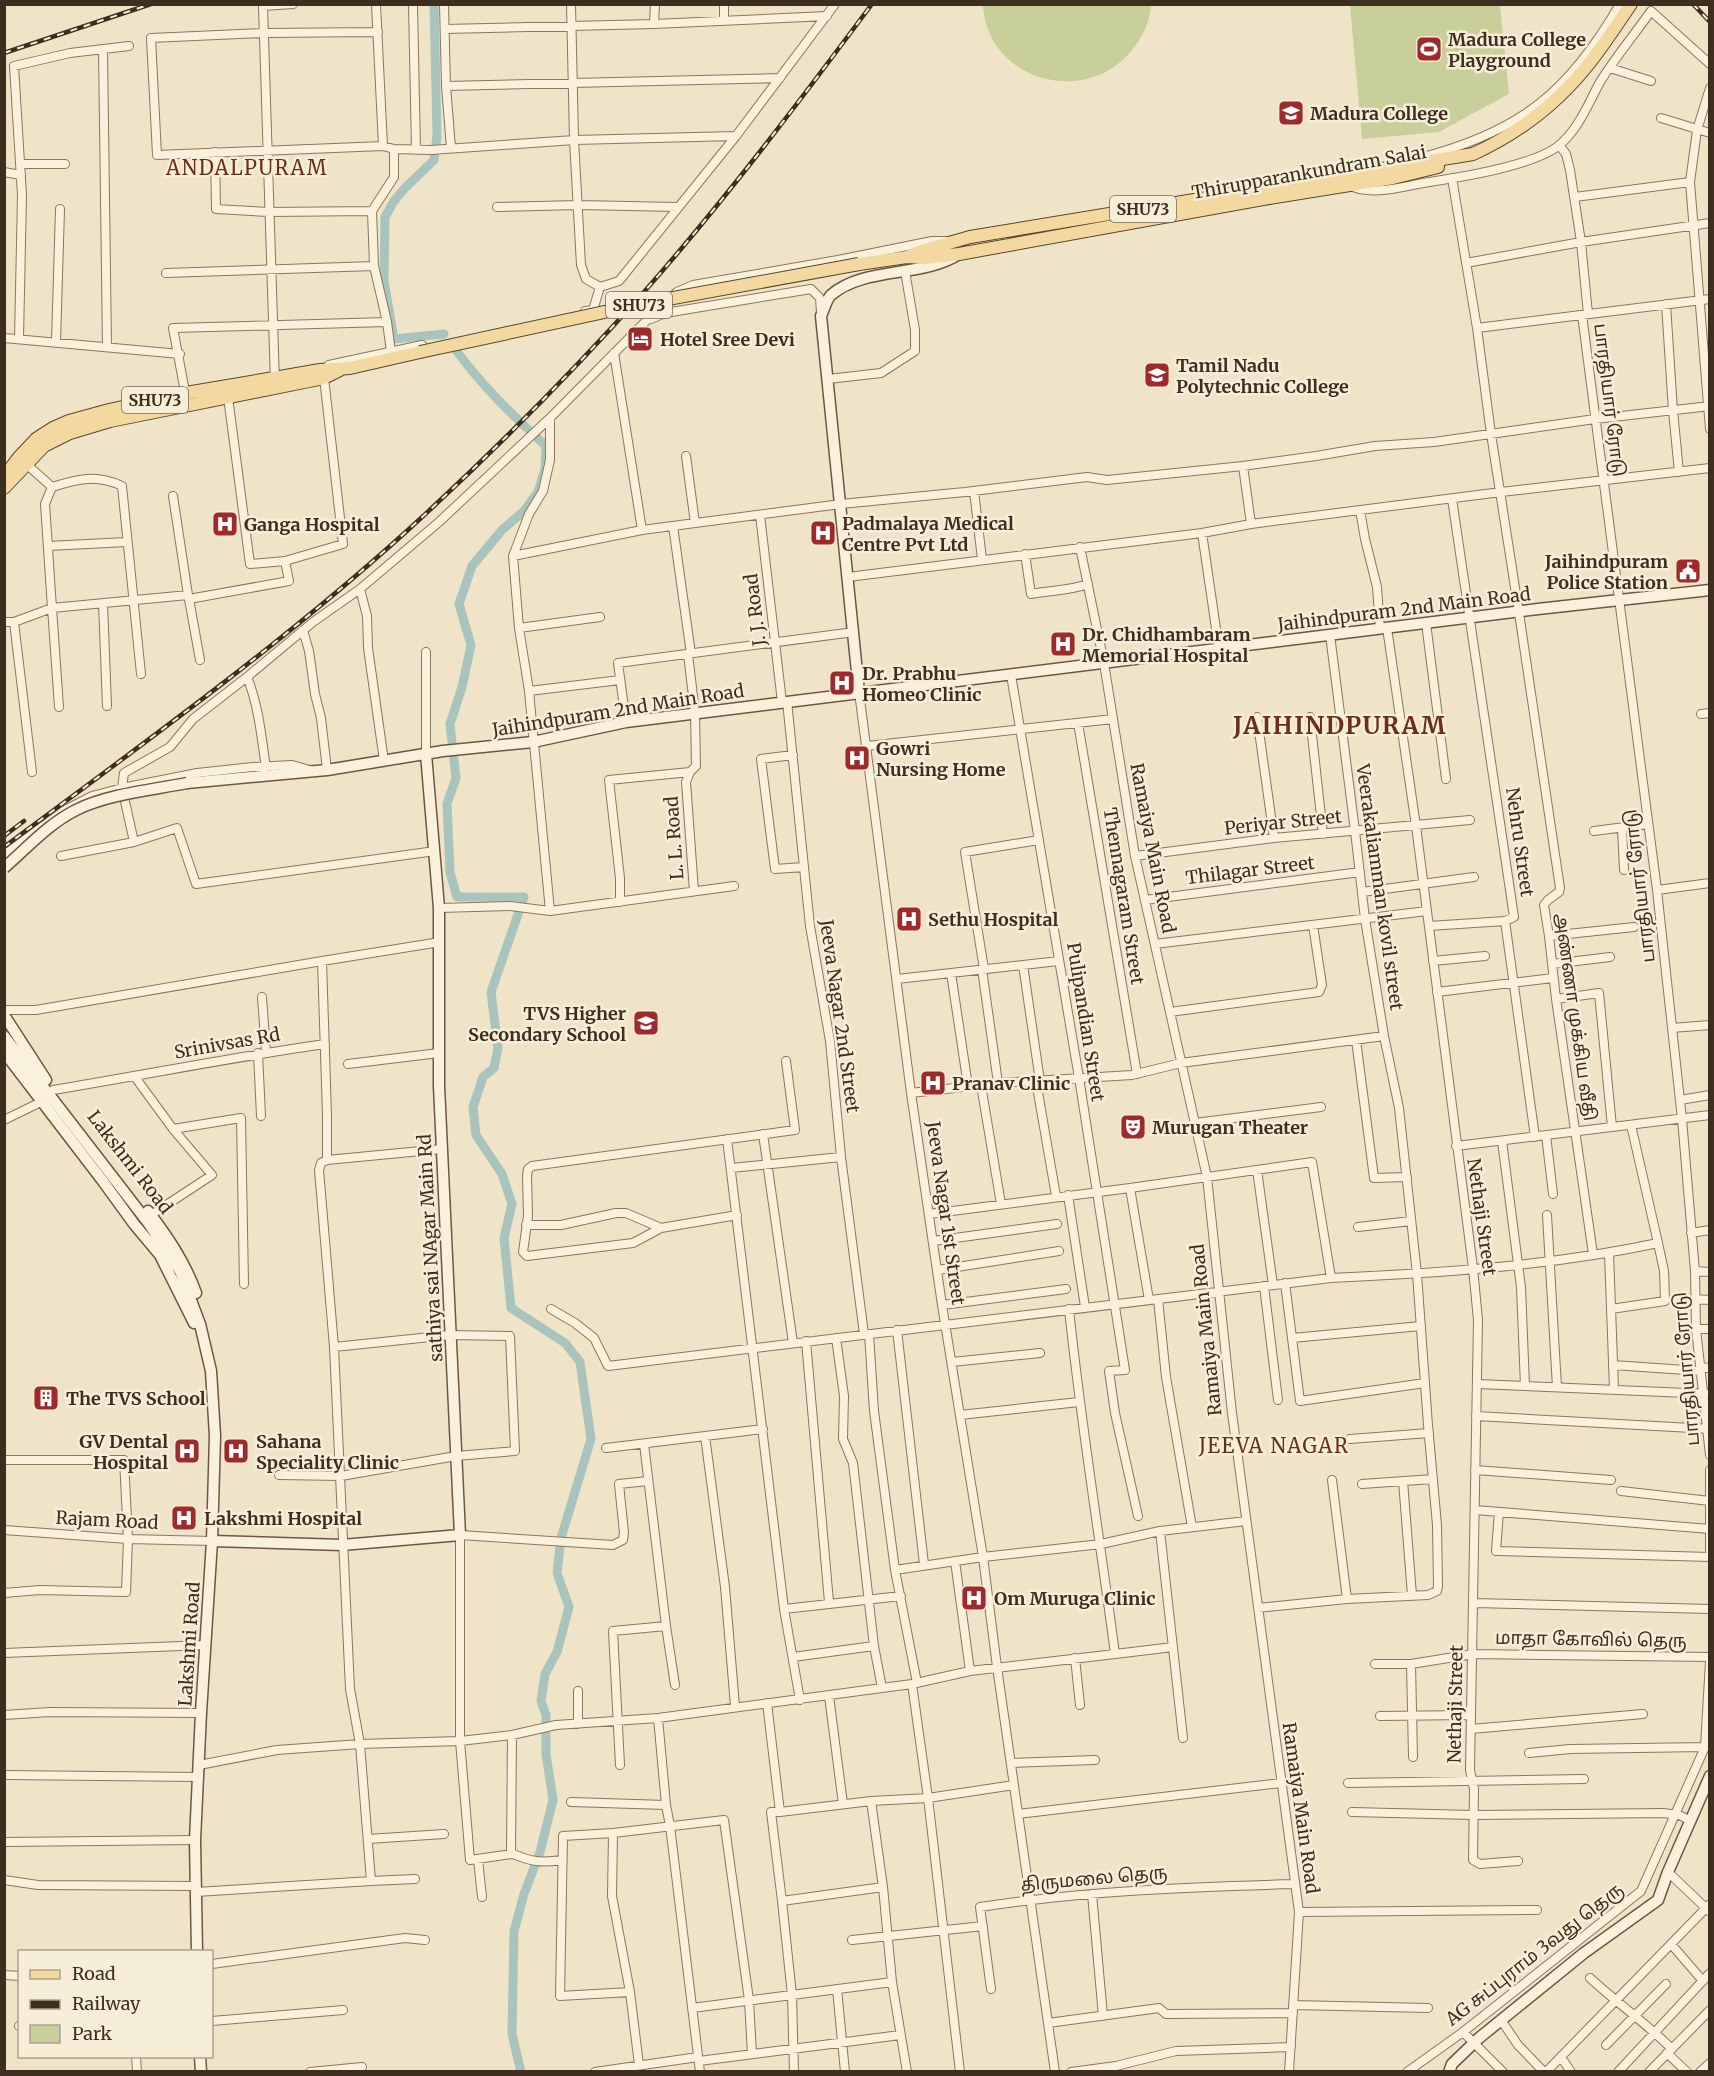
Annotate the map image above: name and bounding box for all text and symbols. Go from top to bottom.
place label: Madura College Playground [1448,28,1586,72]
sports icon: Madura College Playground [1414,34,1444,64]
school or university icon: Madura College [1276,98,1306,128]
place label: Madura College [1310,102,1448,125]
street label: Thirupparankundram Salai [1190,140,1428,204]
district label: ANDALPURAM [165,155,328,180]
road number: SHU73 [1110,196,1176,222]
road number: SHU73 [606,292,672,318]
street label: பாரதியார் ரோடு [1588,322,1631,478]
hotel icon: Hotel Sree Devi [625,324,655,354]
place label: Hotel Sree Devi [660,328,795,351]
place label: Tamil Nadu Polytechnic College [1176,354,1349,398]
school or university icon: Tamil Nadu Polytechnic College [1142,360,1172,390]
road number: SHU73 [122,387,188,413]
hospital icon: Ganga Hospital [210,509,240,539]
place label: Padmalaya Medical Centre Pvt Ltd [842,512,1014,556]
place label: Ganga Hospital [244,513,380,536]
hospital icon: Padmalaya Medical Centre Pvt Ltd [808,518,838,548]
place label: Jaihindpuram Police Station [1544,550,1668,594]
public building icon: Jaihindpuram Police Station [1673,556,1703,586]
street label: J. J. Road [739,572,771,649]
street label: Jaihindpuram 2nd Main Road [1275,582,1532,636]
place label: Dr. Chidhambaram Memorial Hospital [1082,623,1251,667]
hospital icon: Dr. Chidhambaram Memorial Hospital [1048,629,1078,659]
place label: Dr. Prabhu Homeo Clinic [862,662,982,706]
hospital icon: Dr. Prabhu Homeo Clinic [827,668,857,698]
street label: Jaihindpuram 2nd Main Road [489,679,746,741]
district label: JAIHINDPURAM [1232,710,1447,741]
place label: Gowri Nursing Home [876,737,1006,781]
hospital icon: Gowri Nursing Home [842,743,872,773]
street label: Ramaiya Main Road [1125,761,1181,935]
street label: Veerakaliamman kovil street [1351,761,1409,1012]
street label: Nehru Street [1501,786,1539,898]
street label: L. L. Road [660,795,688,881]
street label: Periyar Street [1223,804,1343,840]
street label: Thennagaram Street [1099,806,1149,986]
street label: பாரதியார் ரோடு [1618,808,1661,964]
street label: Thilagar Street [1184,851,1316,889]
hospital icon: Sethu Hospital [894,904,924,934]
place label: Sethu Hospital [928,908,1059,931]
street label: அண்ணா முக்கிய வீதி [1549,912,1602,1122]
street label: Jeeva Nagar 2nd Street [815,917,865,1114]
street label: Pulipandian Street [1062,941,1110,1103]
place label: TVS Higher Secondary School [468,1002,626,1046]
school or university icon: TVS Higher Secondary School [631,1008,661,1038]
street label: Srinivsas Rd [172,1022,282,1064]
hospital icon: Pranav Clinic [918,1068,948,1098]
place label: Pranav Clinic [952,1072,1070,1095]
street label: Lakshmi Road [83,1106,178,1218]
theatre icon: Murugan Theater [1118,1112,1148,1142]
place label: Murugan Theater [1152,1116,1308,1139]
street label: Jeeva Nagar 1st Street [922,1119,970,1306]
street label: sathiya sai NAgar Main Rd [413,1133,447,1362]
street label: Nethaji Street [1462,1157,1502,1277]
street label: Ramaiya Main Road [1186,1243,1226,1417]
street label: பாரதியார் ரோடு [1668,1291,1705,1447]
building icon: The TVS School [31,1383,61,1413]
place label: The TVS School [66,1387,206,1410]
place label: GV Dental Hospital [79,1430,168,1474]
place label: Sahana Speciality Clinic [256,1430,399,1474]
district label: JEEVA NAGAR [1198,1433,1349,1458]
hospital icon: GV Dental Hospital [172,1436,202,1466]
hospital icon: Sahana Speciality Clinic [221,1436,251,1466]
hospital icon: Lakshmi Hospital [169,1503,199,1533]
street label: Rajam Road [55,1506,159,1534]
place label: Lakshmi Hospital [204,1507,362,1530]
street label: Lakshmi Road [173,1581,205,1707]
hospital icon: Om Muruga Clinic [959,1583,989,1613]
place label: Om Muruga Clinic [994,1587,1155,1610]
street label: மாதா கோவில் தெரு [1495,1626,1687,1653]
street label: Nethaji Street [1442,1645,1468,1763]
street label: Ramaiya Main Road [1278,1721,1324,1895]
street label: திருமலை தெரு [1020,1860,1169,1897]
street label: AG சுப்புராம் 3வது தெரு [1440,1877,1628,2032]
legend [18,1950,213,2058]
text: Road [72,1962,116,1985]
text: Railway [72,1992,141,2015]
text: Park [72,2022,113,2045]

